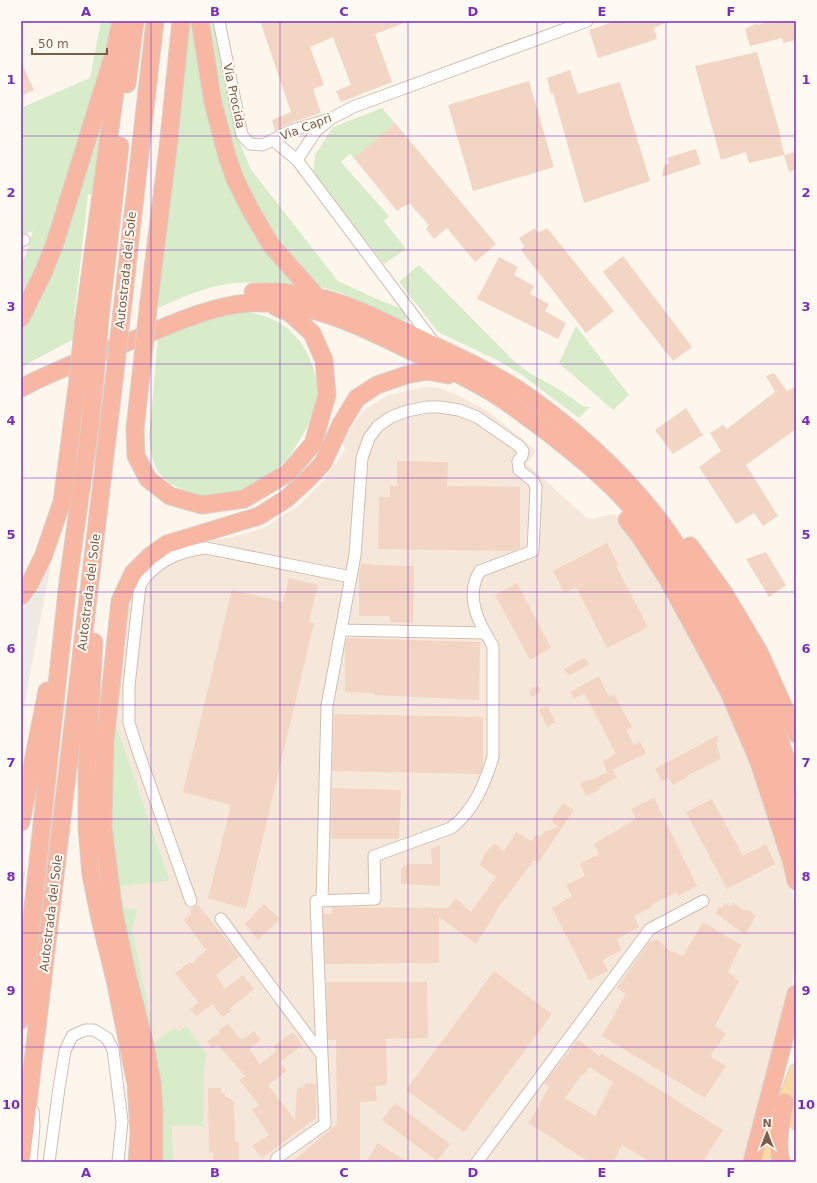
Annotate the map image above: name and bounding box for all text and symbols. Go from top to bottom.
text: A [81,4,91,19]
text: B [210,4,220,19]
text: C [339,4,349,19]
text: D [468,4,479,19]
text: E [598,4,606,19]
text: F [727,4,735,19]
scale bar [32,30,107,56]
text: 50 m [38,37,69,51]
street label: Via Procida [220,62,248,130]
text: 1 [6,72,16,87]
text: 1 [801,72,811,87]
street label: Via Capri [278,111,334,143]
text: 2 [6,185,16,200]
text: 2 [801,185,811,200]
street label: Autostrada del Sole [113,211,139,329]
text: 3 [6,299,16,314]
text: 3 [801,299,811,314]
text: 4 [6,413,16,428]
text: 4 [801,413,811,428]
text: 5 [6,527,16,542]
text: 5 [801,527,811,542]
street label: Autostrada del Sole [75,533,103,651]
text: 6 [6,641,16,656]
text: 6 [801,641,811,656]
text: 7 [6,755,16,770]
text: 7 [801,755,811,770]
street label: Autostrada del Sole [37,854,65,972]
text: 8 [6,869,16,884]
text: 8 [801,869,811,884]
text: 9 [6,983,16,998]
text: 9 [801,983,811,998]
text: 10 [2,1097,20,1112]
text: 10 [797,1097,815,1112]
north arrow [747,1113,787,1153]
text: N [762,1117,772,1130]
text: A [81,1165,91,1180]
text: B [210,1165,220,1180]
text: C [339,1165,349,1180]
text: D [468,1165,479,1180]
text: E [598,1165,606,1180]
text: F [727,1165,735,1180]

